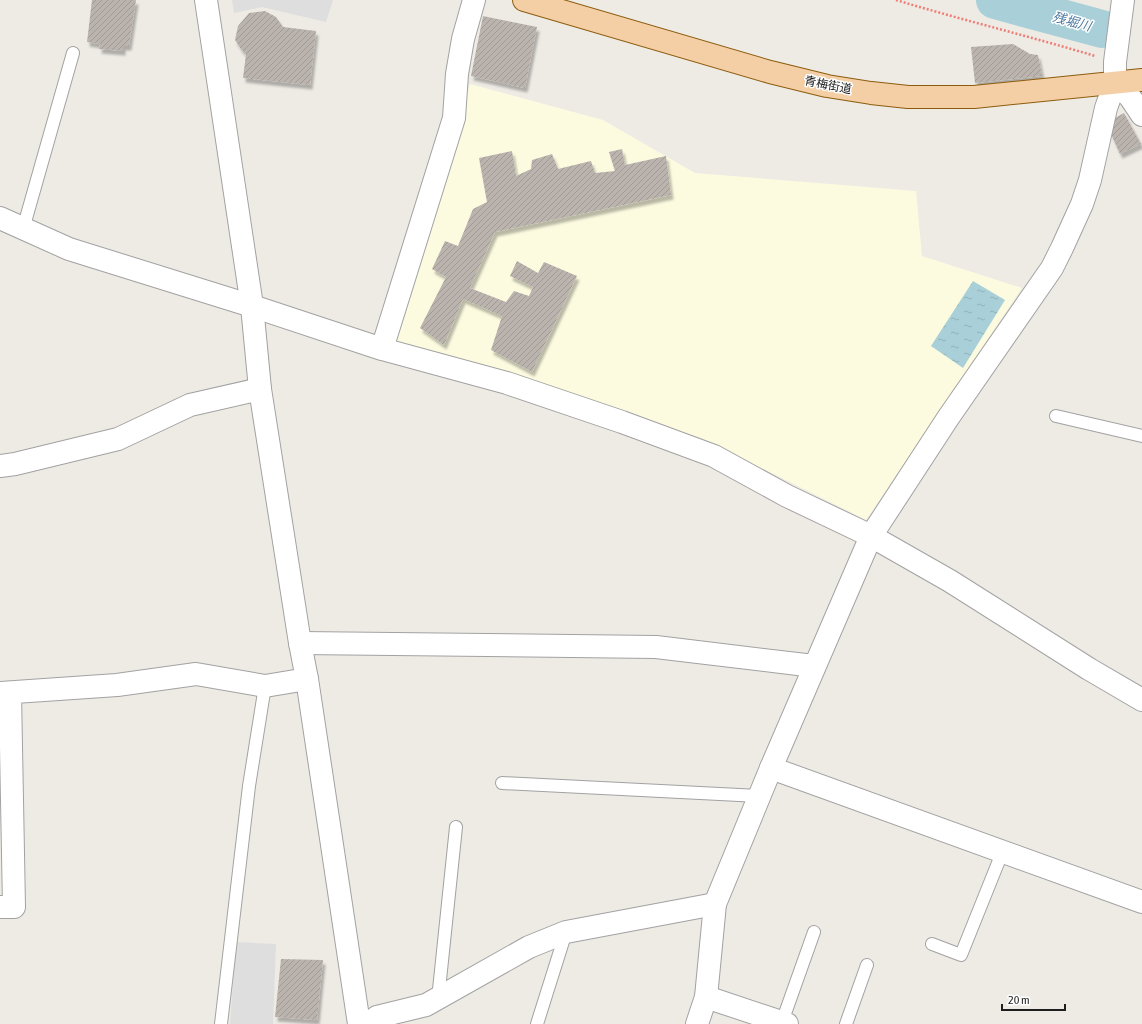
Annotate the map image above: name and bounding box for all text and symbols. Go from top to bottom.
water label: 残堀川 [1051,9,1095,34]
street label: 青梅街道 [803,74,853,96]
scale bar [1002,986,1065,1012]
text: 20 m [1008,993,1030,1007]

